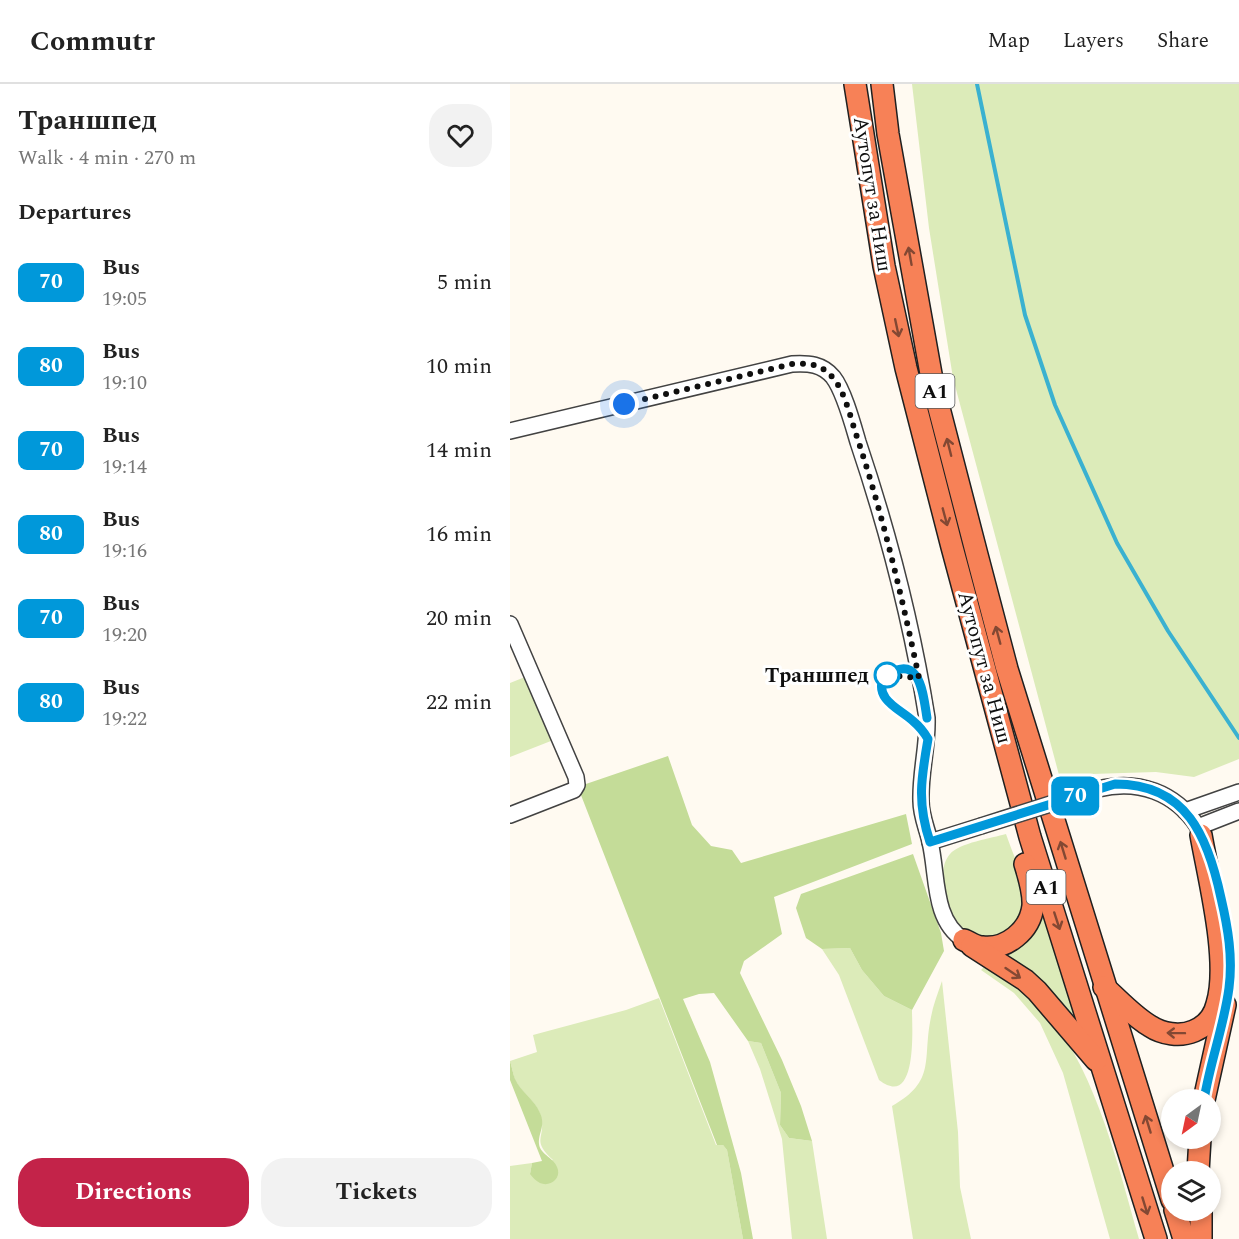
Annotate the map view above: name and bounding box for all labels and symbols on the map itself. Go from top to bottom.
street label: Аутопут за Ниш [844,114,900,274]
one-way arrow [904,246,915,266]
one-way arrow [892,318,904,337]
road number: A1 [916,374,954,408]
your location [609,389,639,419]
one-way arrow [943,437,955,456]
one-way arrow [939,507,951,526]
street label: Аутопут за Ниш [948,588,1020,747]
one-way arrow [992,626,1004,645]
place label: Траншпед [765,660,869,692]
marker: Траншпед [874,662,900,688]
line badge: 70 [1048,776,1102,816]
one-way arrow [1057,841,1068,860]
road number: A1 [1026,870,1066,904]
one-way arrow [1052,911,1063,930]
one-way arrow [1004,967,1021,979]
one-way arrow [1167,1027,1186,1039]
north arrow [1161,1089,1221,1149]
one-way arrow [1142,1115,1153,1134]
one-way arrow [1141,1196,1152,1215]

